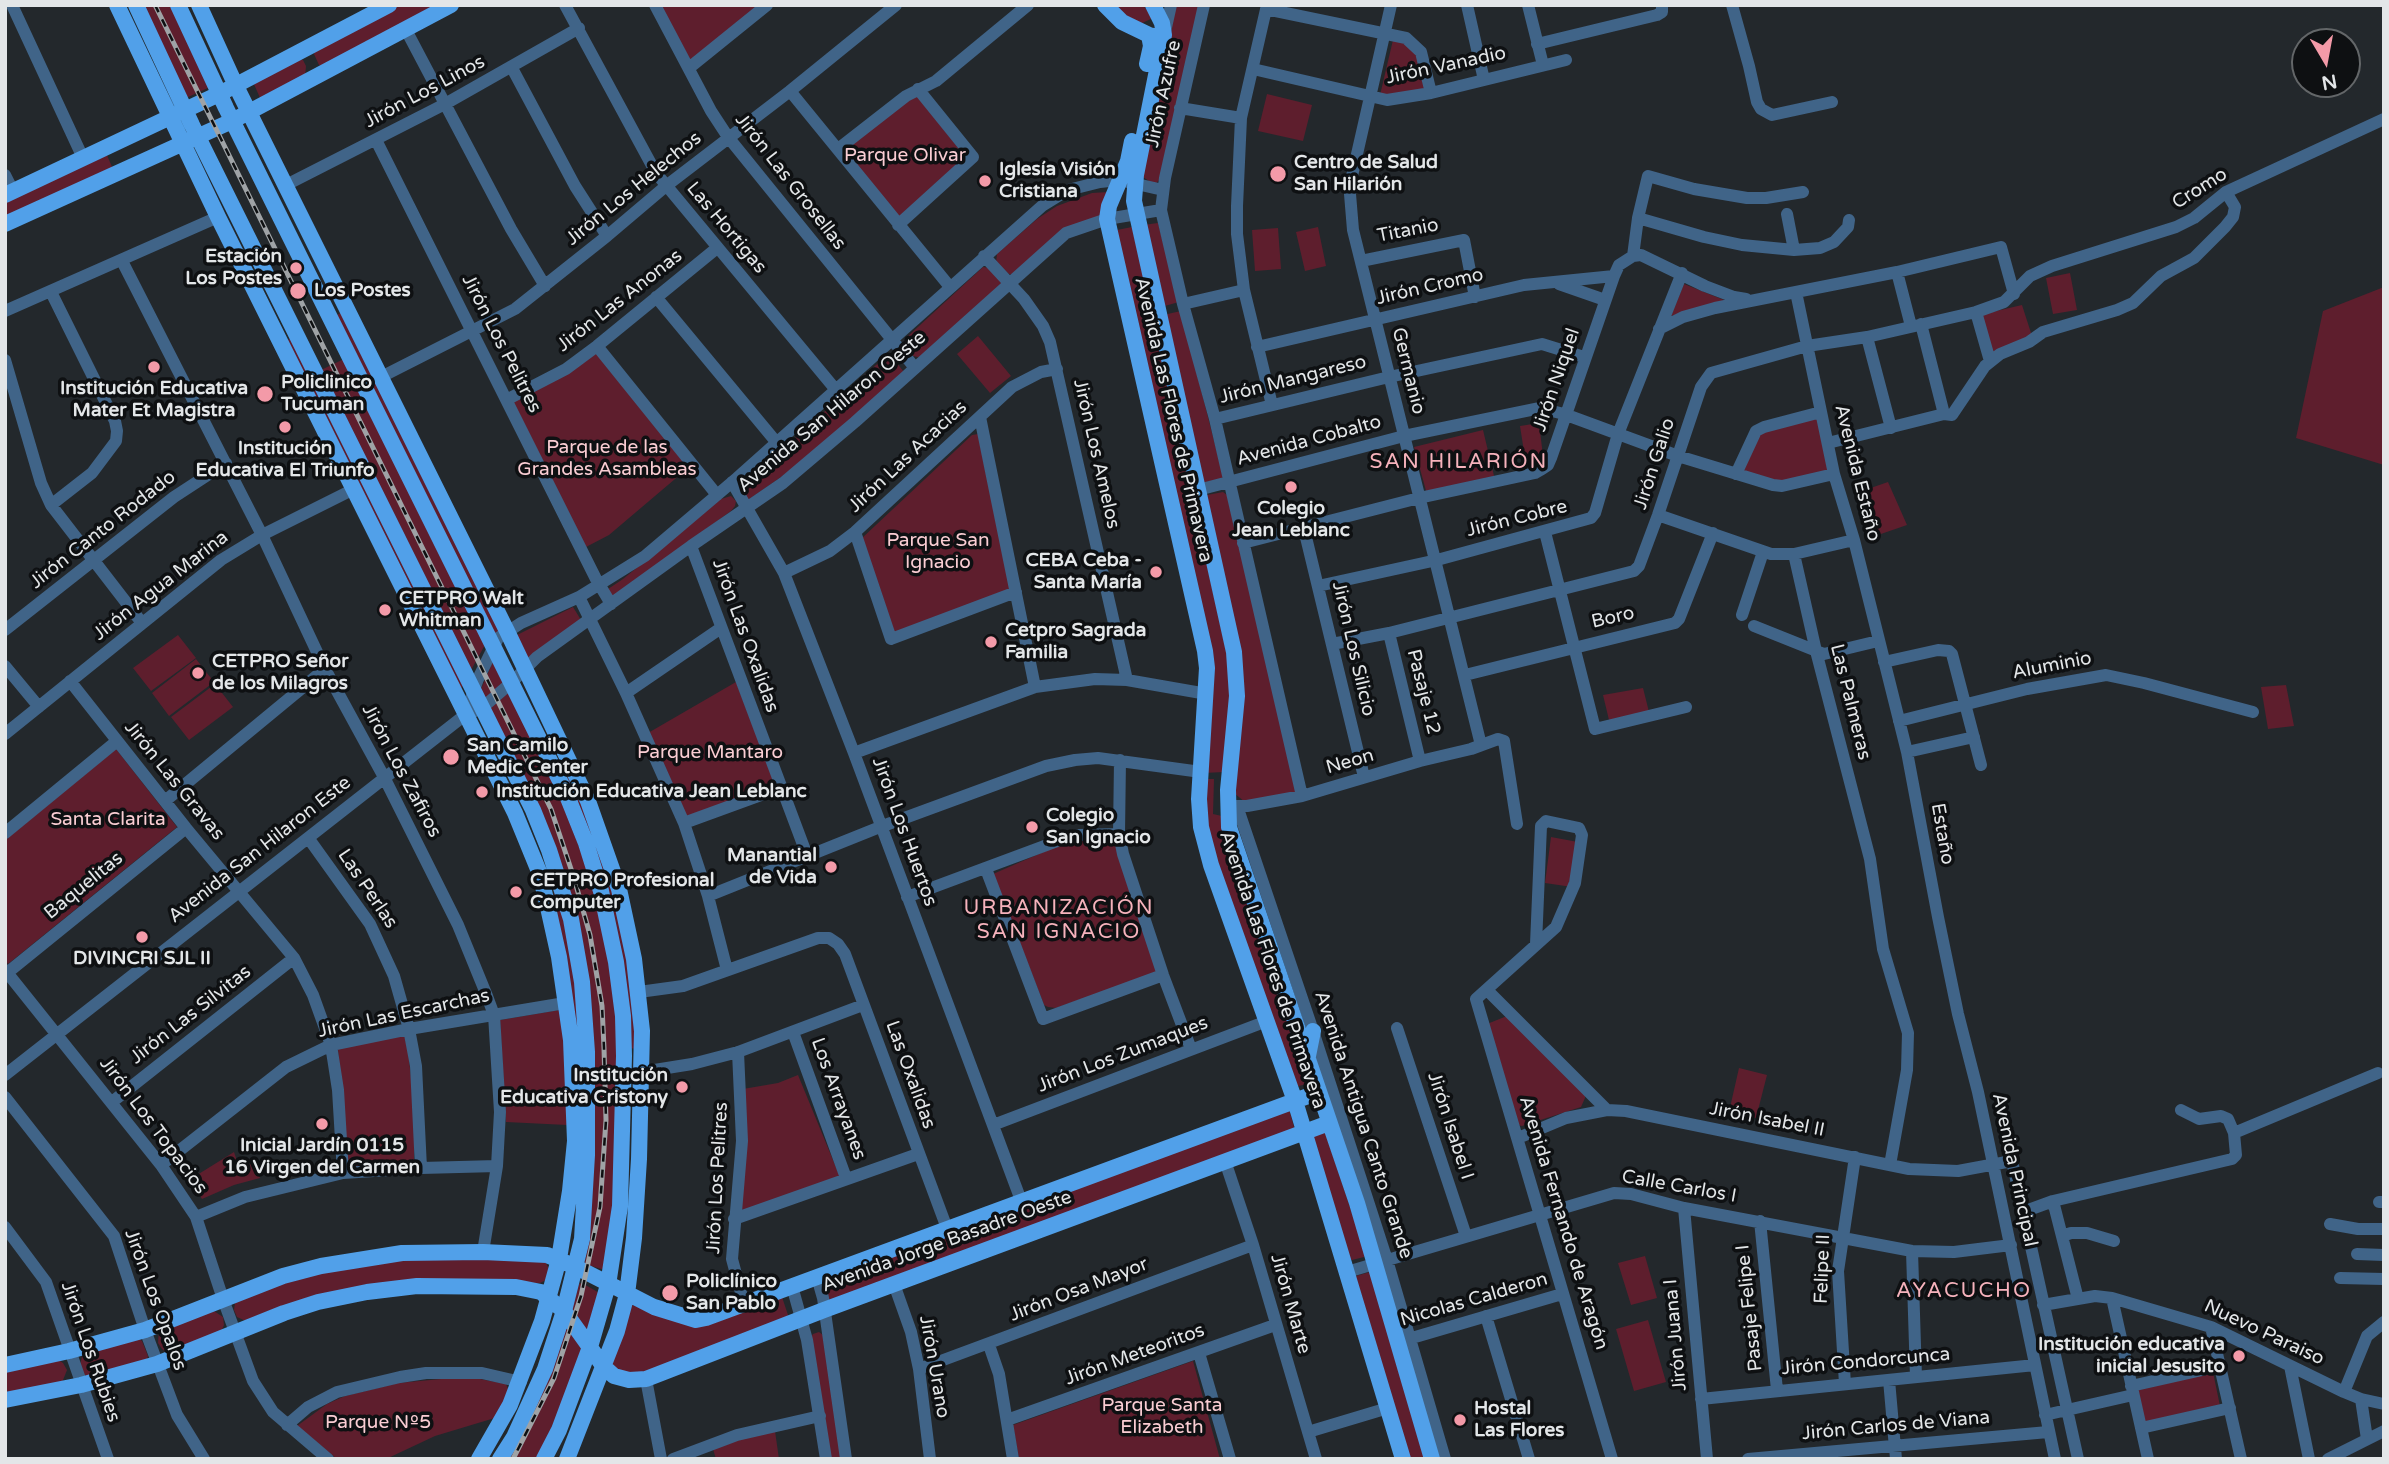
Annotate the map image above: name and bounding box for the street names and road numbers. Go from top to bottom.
street label: Jirón Azufre [1142,38,1186,150]
street label: Jirón Vanadio [1384,42,1508,90]
street label: Jirón Los Linos [361,51,489,133]
street label: Jirón Las Grosellas [730,109,850,255]
street label: Jirón Los Helechos [562,127,706,251]
street label: Cromo [2168,163,2232,215]
street label: Las Hortigas [681,178,771,278]
street label: Titanio [1375,214,1441,248]
street label: Jirón Las Anonas [553,245,687,357]
street label: Jirón Cromo [1374,264,1486,310]
street label: Jirón Los Pelitres [456,271,546,417]
street label: Avenida Las Flores de Primavera [1129,275,1217,565]
street label: Germanio [1386,325,1430,417]
street label: Jirón Niquel [1529,325,1585,435]
street label: Avenida San Hilaron Oeste [733,326,931,498]
street label: Jirón Mangareso [1217,351,1369,409]
street label: Jirón Los Amelos [1068,377,1124,531]
street label: Jirón Las Acacias [844,396,972,518]
street label: Avenida Estaño [1829,402,1885,544]
street label: Avenida Cobalto [1234,411,1384,471]
street label: Jirón Galio [1630,415,1680,513]
street label: Jirón Canto Rodado [26,466,180,594]
street label: Jirón Cobre [1464,496,1570,542]
street label: Jirón Agua Marina [89,526,233,646]
street label: Jirón Las Oxalidas [707,556,783,716]
street label: Jirón Los Silicio [1326,580,1380,718]
street label: Boro [1589,602,1637,634]
street label: Las Palmeras [1825,642,1875,762]
street label: Pasaje 12 [1401,647,1445,737]
street label: Aluminio [2010,647,2094,685]
street label: Jirón Los Zafiros [356,701,446,841]
street label: Jirón Las Gravas [119,717,229,845]
street label: Neon [1323,744,1377,780]
street label: Jirón Los Huertos [866,754,942,910]
street label: Avenida San Hilaron Este [164,772,356,928]
street label: Estaño [1925,801,1959,867]
street label: Avenida Las Flores de Primavera [1214,828,1330,1112]
street label: Las Perlas [332,845,402,933]
street label: Baquelitas [40,847,128,925]
street label: Jirón Las Silvitas [126,961,256,1069]
street label: Jirón Las Escarchas [316,985,492,1043]
street label: Avenida Antigua Canto Grande [1309,988,1417,1262]
street label: Jirón Los Zumaques [1035,1012,1211,1098]
street label: Las Oxalidas [880,1018,940,1132]
street label: Los Arrayanes [805,1035,871,1163]
street label: Jirón Los Topacios [94,1053,212,1199]
street label: Jirón Isabel I [1422,1069,1478,1183]
street label: Avenida Principal [1987,1091,2041,1249]
street label: Avenida Fernando de Aragón [1514,1093,1612,1353]
street label: Jirón Isabel II [1707,1098,1827,1142]
street label: Jirón Los Pelitres [703,1101,733,1255]
street label: Calle Carlos I [1620,1166,1738,1208]
street label: Avenida Jorge Basadre Oeste [819,1186,1075,1298]
street label: Jirón Los Opalos [119,1226,191,1374]
street label: Felipe II [1810,1234,1836,1304]
street label: Pasaje Felipe I [1732,1243,1768,1373]
street label: Jirón Marte [1265,1251,1315,1357]
street label: Jirón Osa Mayor [1007,1253,1151,1327]
street label: Nicolas Calderon [1398,1268,1550,1332]
street label: Jirón Juana I [1660,1278,1692,1392]
street label: Jirón Los Rubies [55,1279,125,1425]
street label: Nuevo Paraiso [2200,1295,2328,1371]
street label: Jirón Urano [914,1314,954,1420]
street label: Jirón Meteoritos [1062,1319,1208,1391]
street label: Jirón Condorcunca [1781,1343,1951,1381]
street label: Jirón Carlos de Viana [1801,1406,1991,1446]

